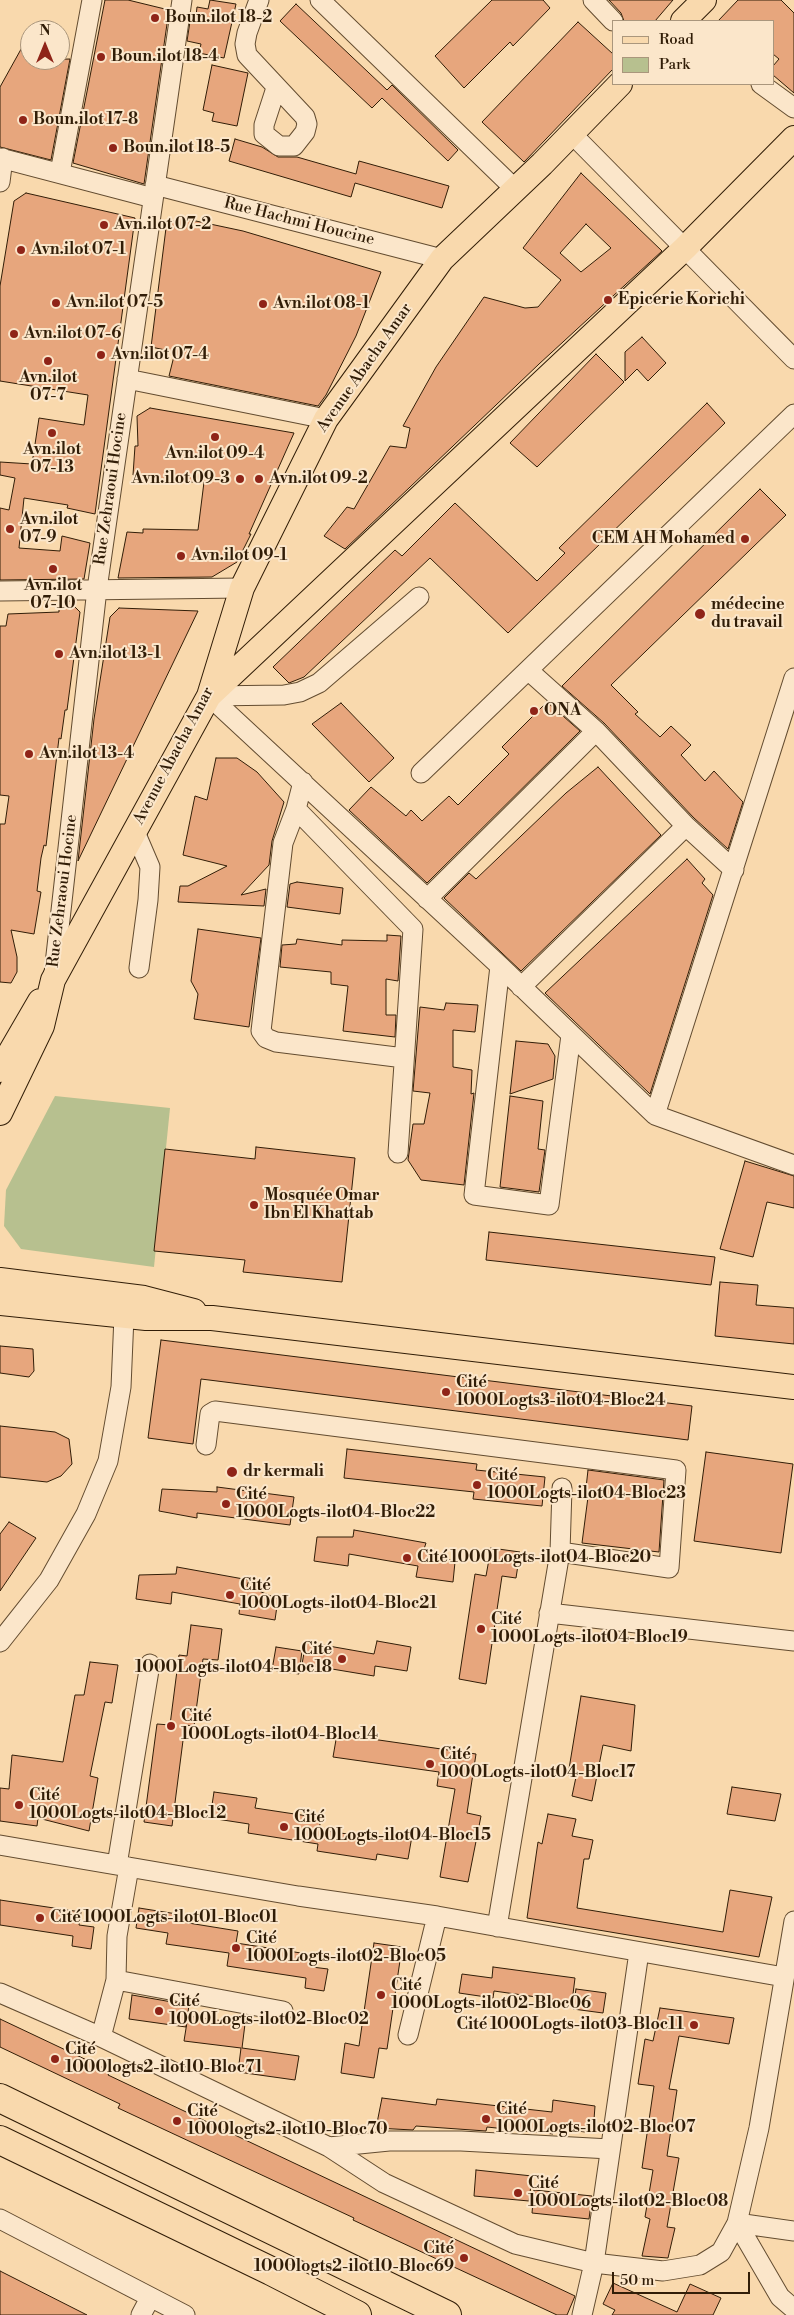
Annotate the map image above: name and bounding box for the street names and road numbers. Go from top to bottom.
street label: Rue Hachmi Houcine [222,194,376,250]
street label: Avenue Abacha Amar [313,300,417,436]
street label: Rue Zehraoui Hocine [91,411,131,567]
street label: Avenue Abacha Amar [130,684,218,828]
street label: Rue Zehraoui Hocine [44,813,82,969]

